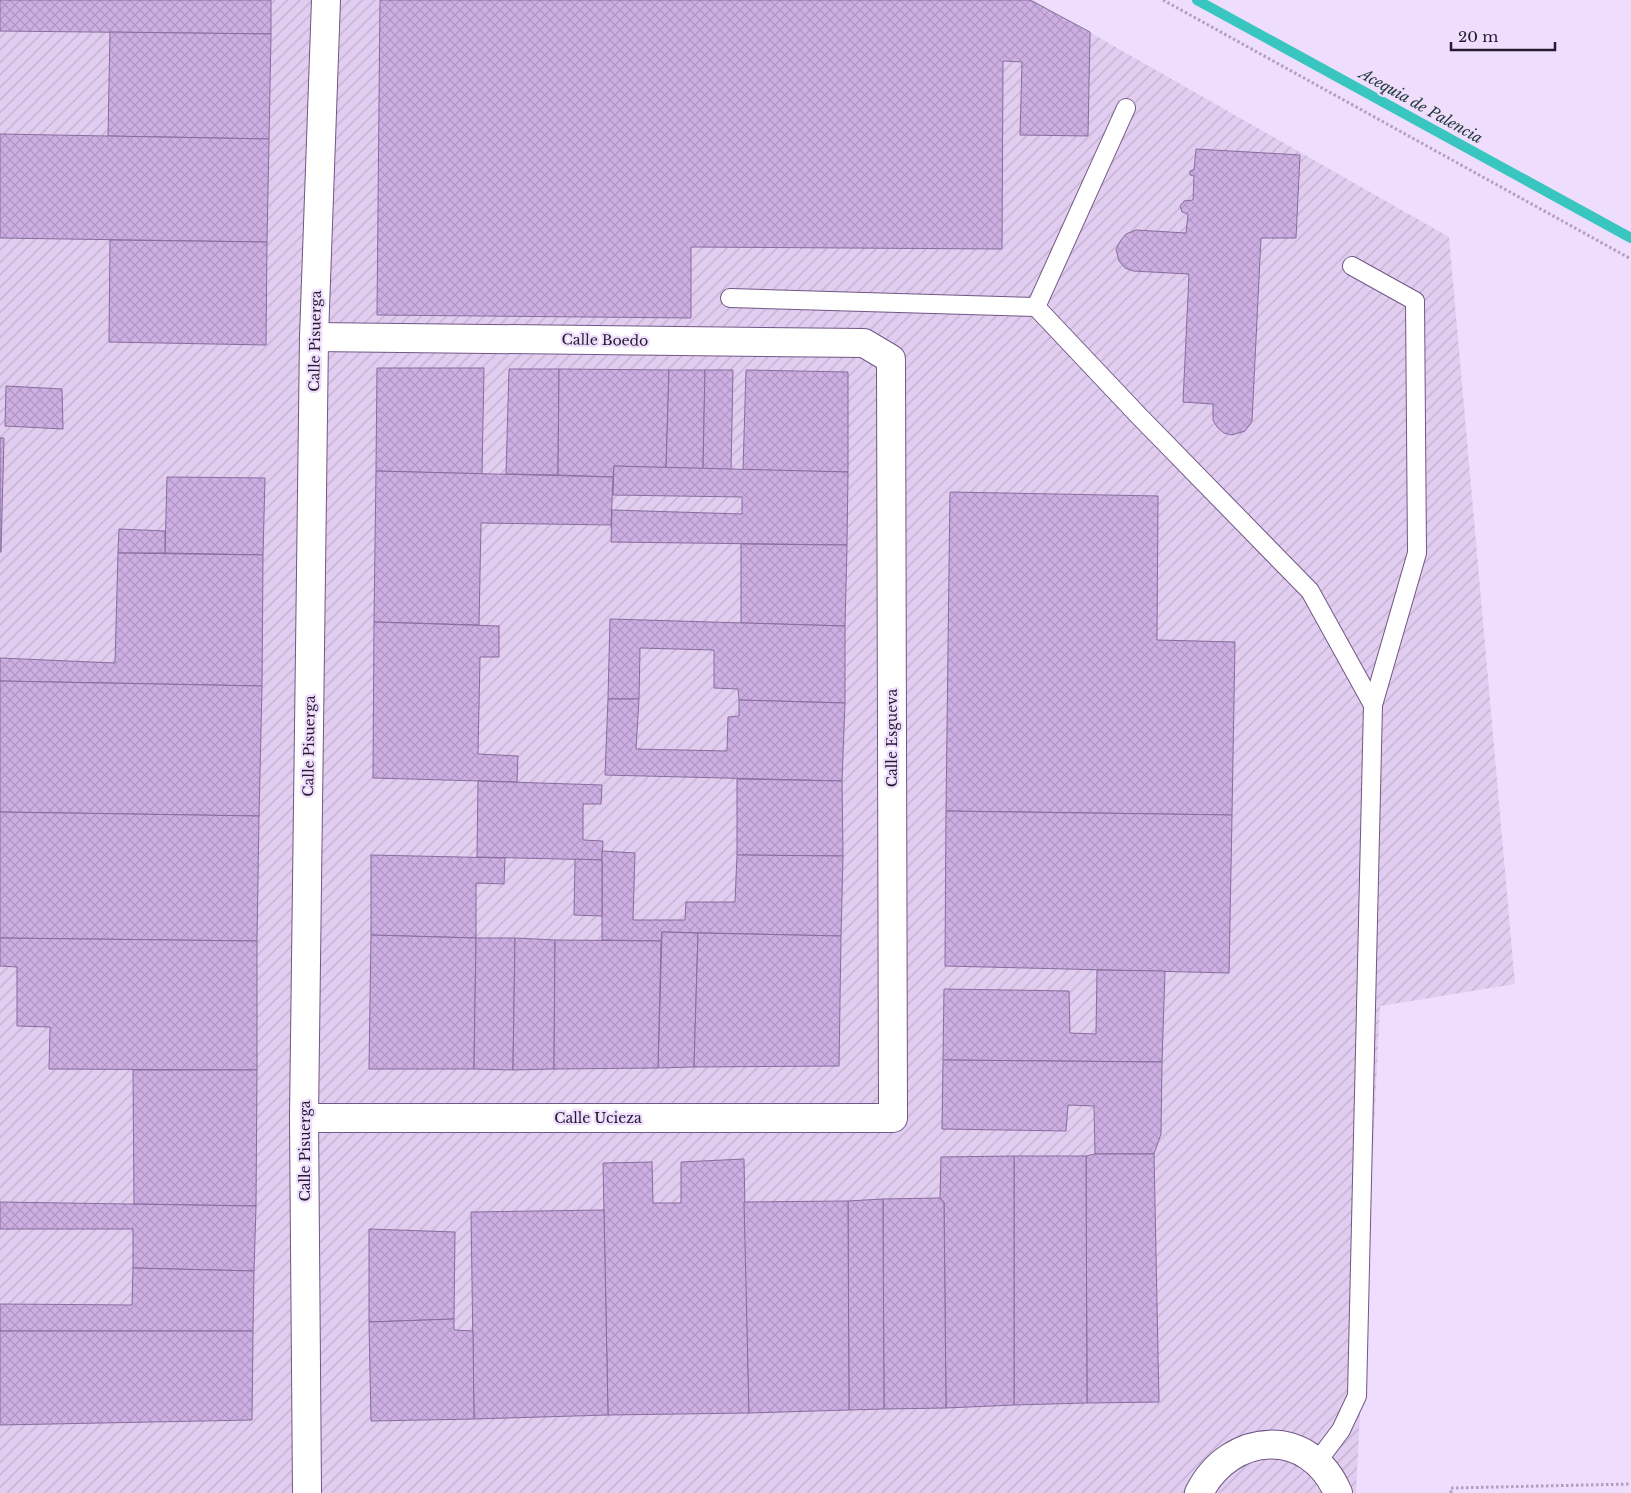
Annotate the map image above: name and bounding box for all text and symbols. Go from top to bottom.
scale bar [1451,20,1555,52]
text: 20 m [1458,27,1498,46]
water label: Acequia de Palencia [1355,63,1486,147]
street label: Calle Pisuerga [305,290,325,392]
street label: Calle Boedo [562,330,648,350]
street label: Calle Esgueva [883,689,901,787]
street label: Calle Pisuerga [299,695,319,797]
street label: Calle Pisuerga [296,1100,314,1202]
street label: Calle Ucieza [554,1109,642,1127]

